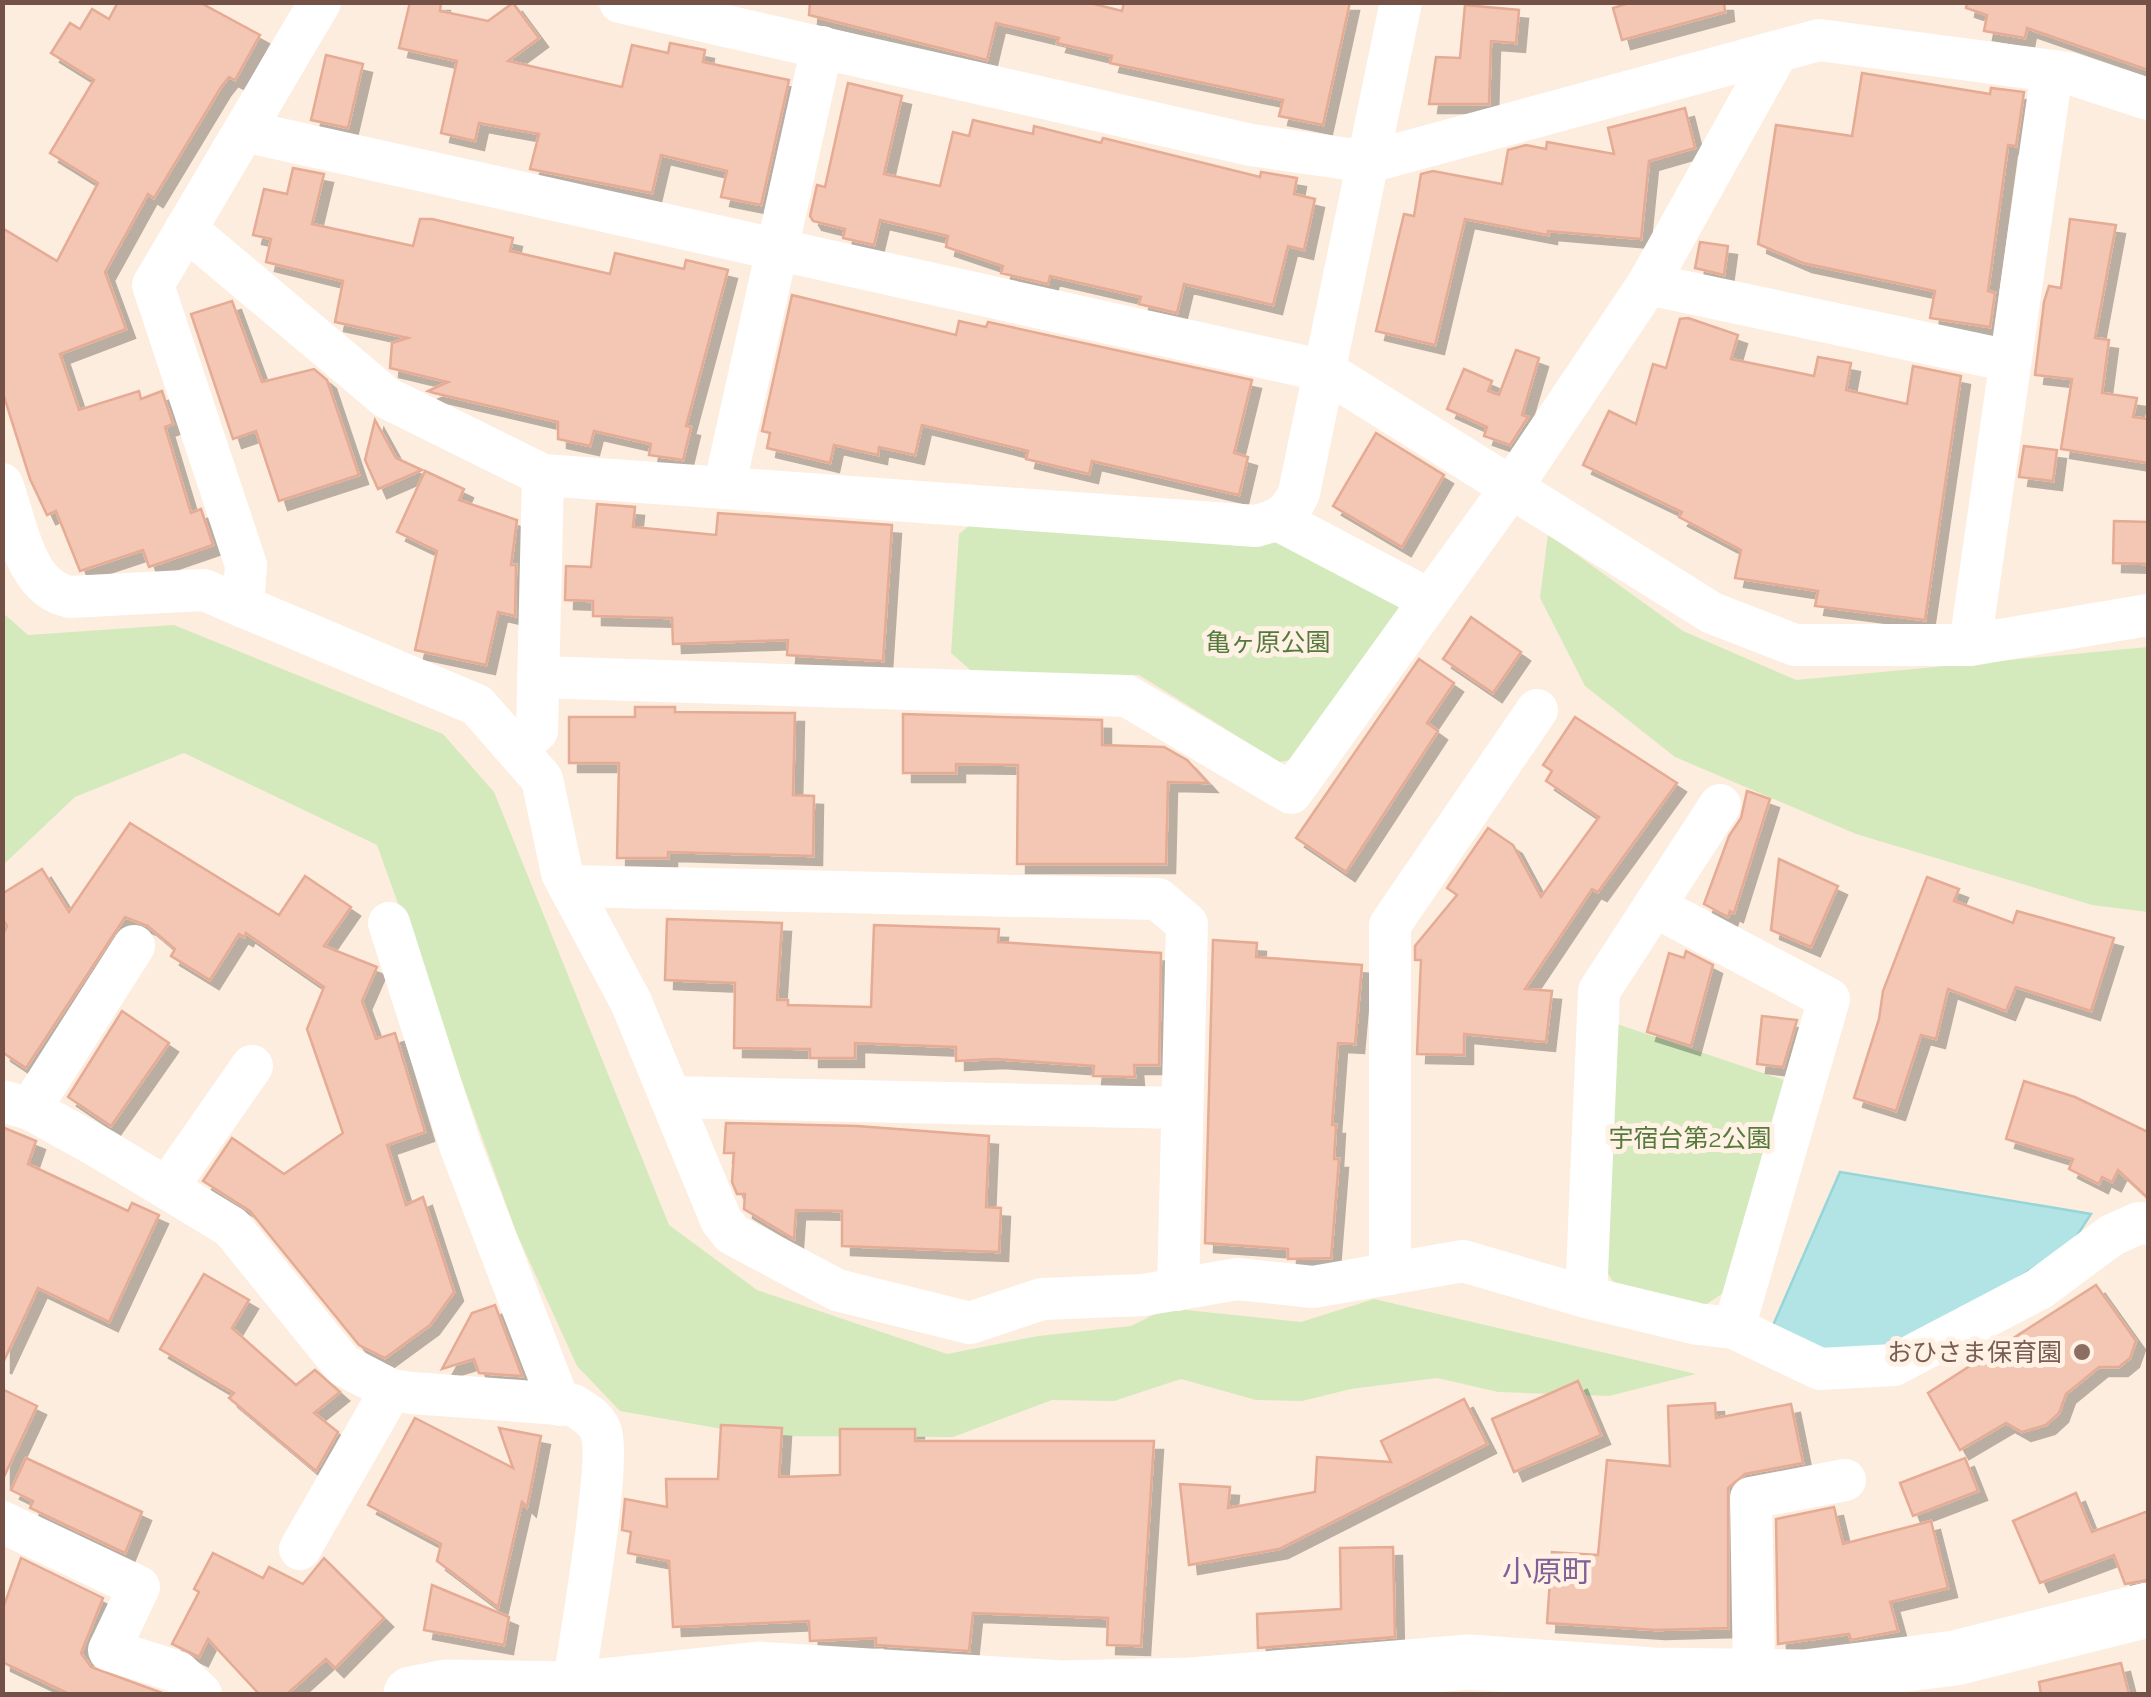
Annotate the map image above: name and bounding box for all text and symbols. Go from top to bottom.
park label: 亀ヶ原公園 [1205,627,1331,657]
park label: 宇宿台第2公園 [1608,1123,1772,1153]
place label: おひさま保育園 [1887,1337,2062,1367]
marker: おひさま保育園 [2071,1341,2093,1363]
district label: 小原町 [1502,1554,1592,1589]

